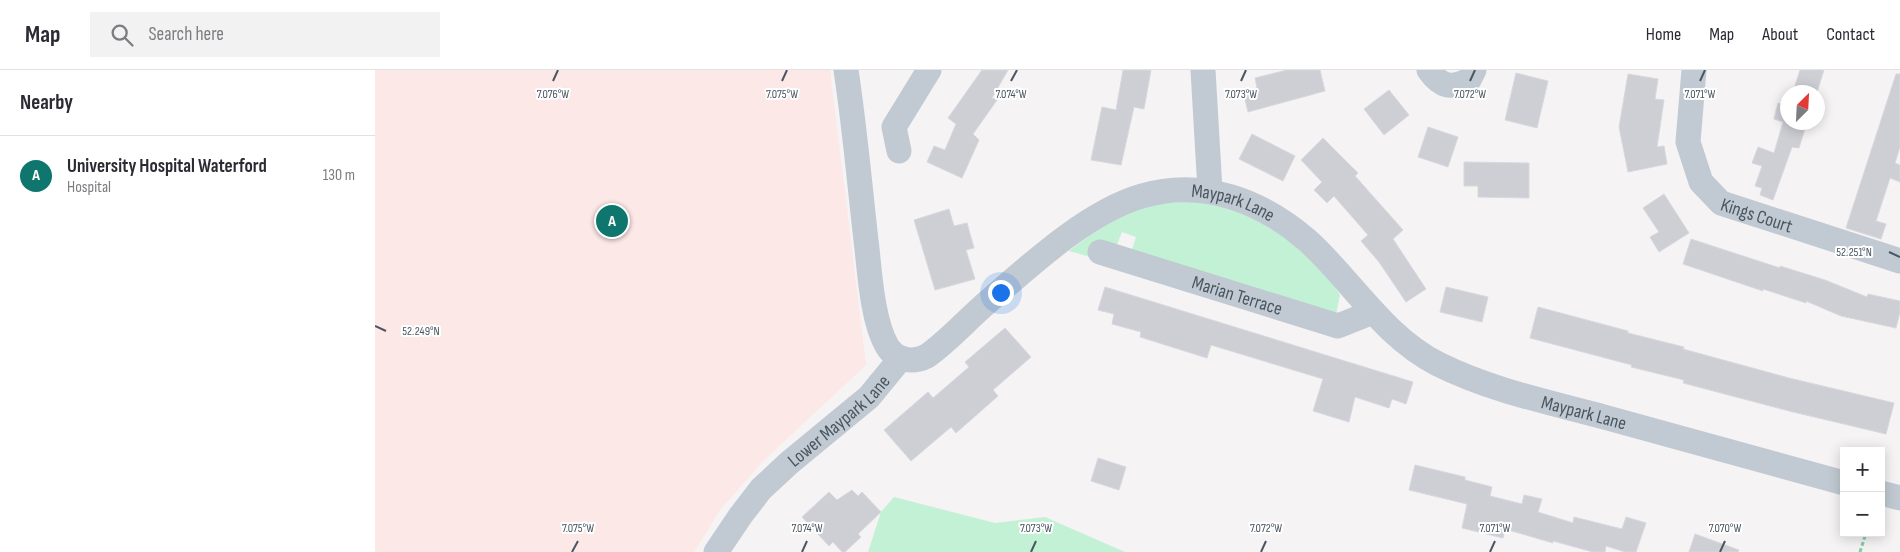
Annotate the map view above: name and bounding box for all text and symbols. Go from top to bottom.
search box [90,12,440,57]
text: Map [25,20,60,49]
icon: search [108,21,136,49]
text: Search here [148,23,224,46]
text: Home [1646,24,1681,45]
text: Map [1709,24,1734,45]
text: About [1762,24,1798,45]
text: Contact [1826,24,1875,45]
north arrow [1780,85,1825,130]
text: 7.076°W [537,87,569,102]
text: 7.075°W [766,87,798,102]
text: 7.074°W [995,87,1027,102]
text: 7.073°W [1225,87,1257,102]
text: 7.072°W [1454,87,1486,102]
text: 7.071°W [1685,87,1716,102]
text: Nearby [20,90,73,115]
text: University Hospital Waterford [67,155,267,178]
text: A [32,166,40,185]
text: 130 m [323,166,355,185]
text: Hospital [67,178,111,197]
street label: Maypark Lane [1191,180,1279,227]
street label: Kings Court [1718,194,1795,238]
pin: A [596,202,628,240]
text: 52.251°N [1836,245,1872,260]
street label: Marian Terrace [1189,271,1285,321]
your location [988,280,1014,306]
text: 52.249°N [402,324,440,339]
street label: Lower Maypark Lane [784,371,895,472]
street label: Maypark Lane [1539,391,1629,436]
map controls [1840,447,1885,537]
button: + [1840,447,1885,492]
button: − [1840,492,1885,537]
text: 7.075°W [562,521,594,536]
text: 7.074°W [791,521,823,536]
text: 7.073°W [1020,521,1052,536]
text: 7.072°W [1250,521,1282,536]
text: 7.071°W [1480,521,1511,536]
text: 7.070°W [1709,521,1741,536]

